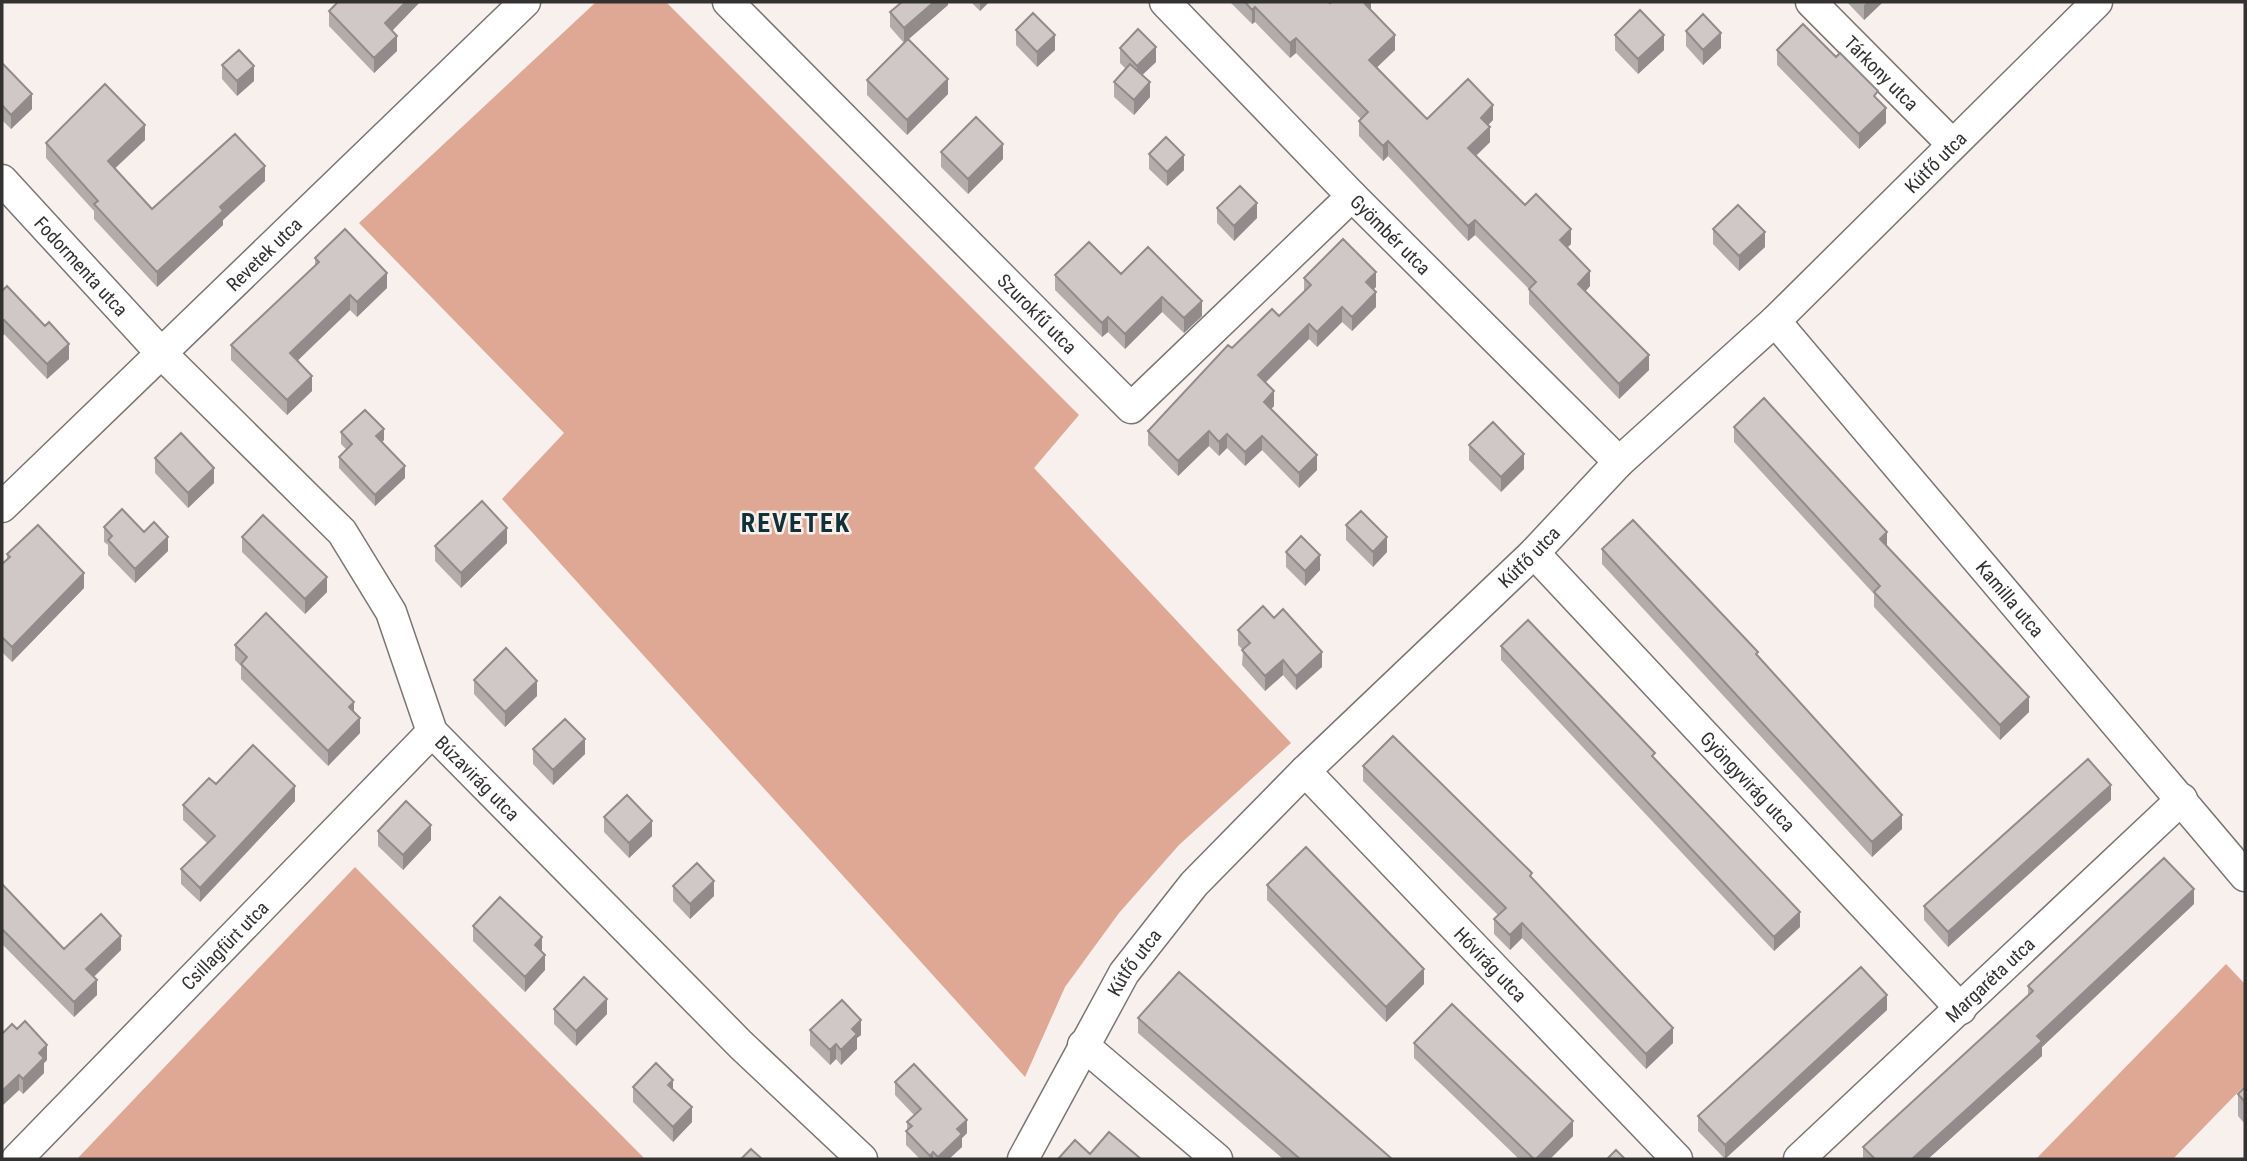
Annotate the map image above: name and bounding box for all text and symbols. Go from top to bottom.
street label: Tárkony utca [1839,31,1923,116]
street label: Kútfő utca [1900,127,1971,198]
street label: Gyömbér utca [1345,190,1435,280]
street label: Fodormenta utca [29,212,132,321]
street label: Revetek utca [222,213,307,296]
street label: Szurokfű utca [992,269,1081,359]
district label: REVETEK [741,508,851,538]
street label: Kútfő utca [1494,522,1565,593]
street label: Kamilla utca [1971,556,2049,642]
street label: Gyöngyvirág utca [1695,727,1800,837]
street label: Búzavirág utca [430,731,524,826]
street label: Csillagfürt utca [177,896,273,995]
street label: Hóvirág utca [1449,923,1531,1007]
street label: Kútfő utca [1103,924,1166,1000]
street label: Margaréta utca [1941,933,2040,1027]

